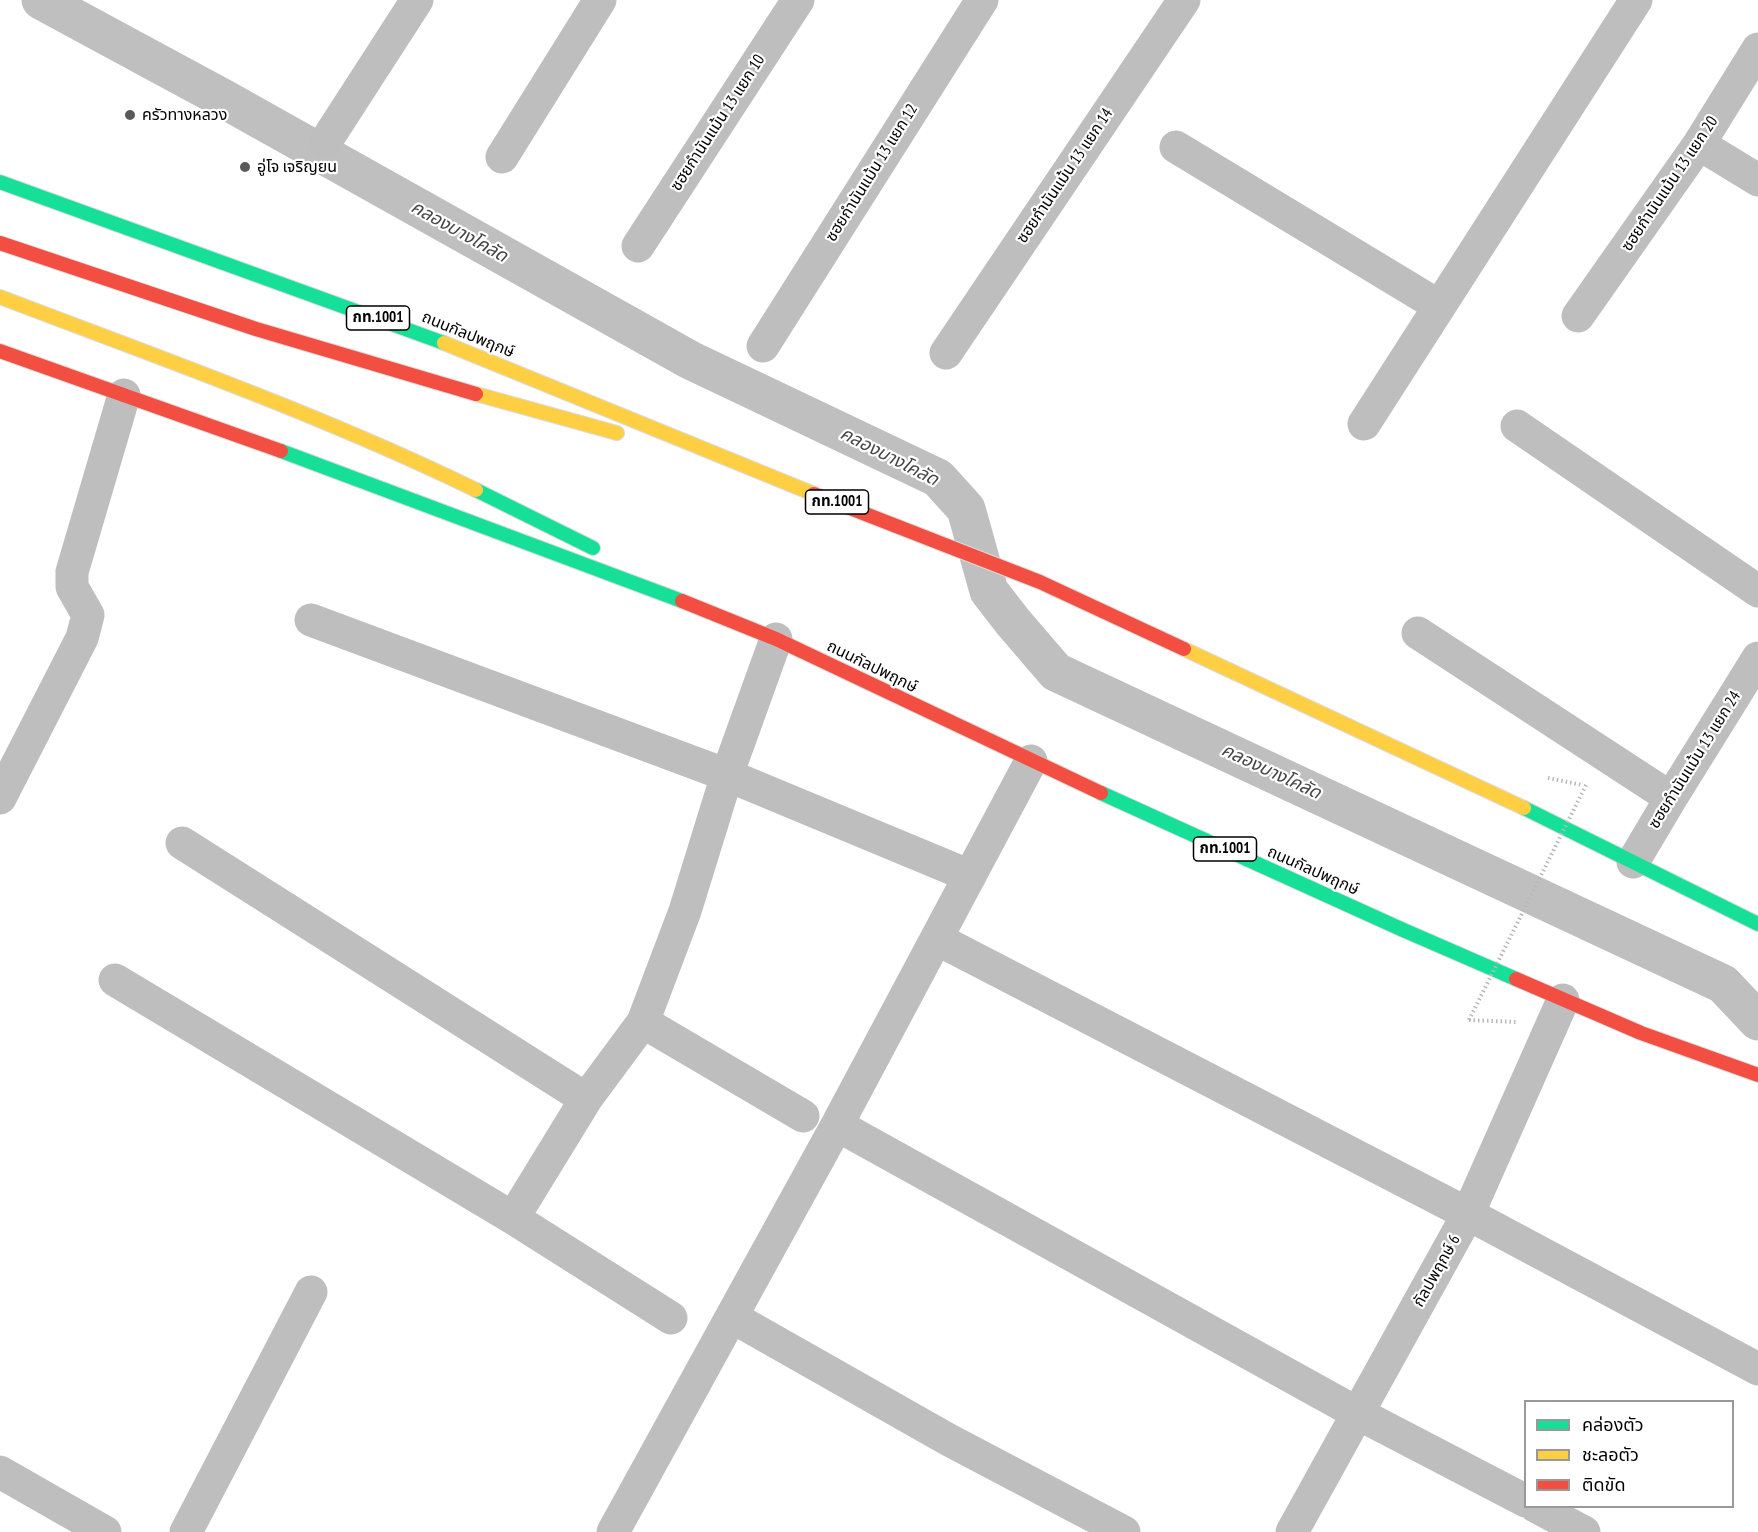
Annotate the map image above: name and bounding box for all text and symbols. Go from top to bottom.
street label: ซฮยกำนันแม้น 13 แยก 10 [667,51,769,195]
street label: ซฮยกำนันแม้น 13 แยก 12 [822,101,922,245]
place label: ครัวทางหลวง [142,105,227,125]
street label: ซฮยกำนันแม้น 13 แยก 14 [1013,105,1117,247]
marker: ครัวทางหลวง [123,108,137,122]
street label: ซฮยกำนันแม้น 13 แยก 20 [1618,113,1722,255]
place label: อู่โจ เจริญยน [257,157,337,177]
marker: อู่โจ เจริญยน [238,160,252,174]
water label: คลองบางโคลัด [407,197,511,267]
road number: กท.1001 [346,306,410,330]
street label: ถนนกัลปพฤกษ์ [419,308,517,362]
water label: คลองบางโคลัด [836,423,942,491]
road number: กท.1001 [806,490,868,514]
street label: ถนนกัลปพฤกษ์ [824,637,920,697]
street label: ซฮยกำนันแม้น 13 แยก 24 [1645,688,1745,832]
water label: คลองบางโคลัด [1218,740,1324,804]
road number: กท.1001 [1194,837,1256,861]
street label: ถนนกัลปพฤกษ์ [1264,842,1362,900]
street label: กัลปพฤกษ์ 6 [1409,1232,1465,1310]
legend [1524,1400,1734,1508]
text: คล่องตัว [1582,1413,1644,1436]
text: ชะลอตัว [1582,1443,1639,1466]
text: ติดขัด [1582,1473,1625,1496]

